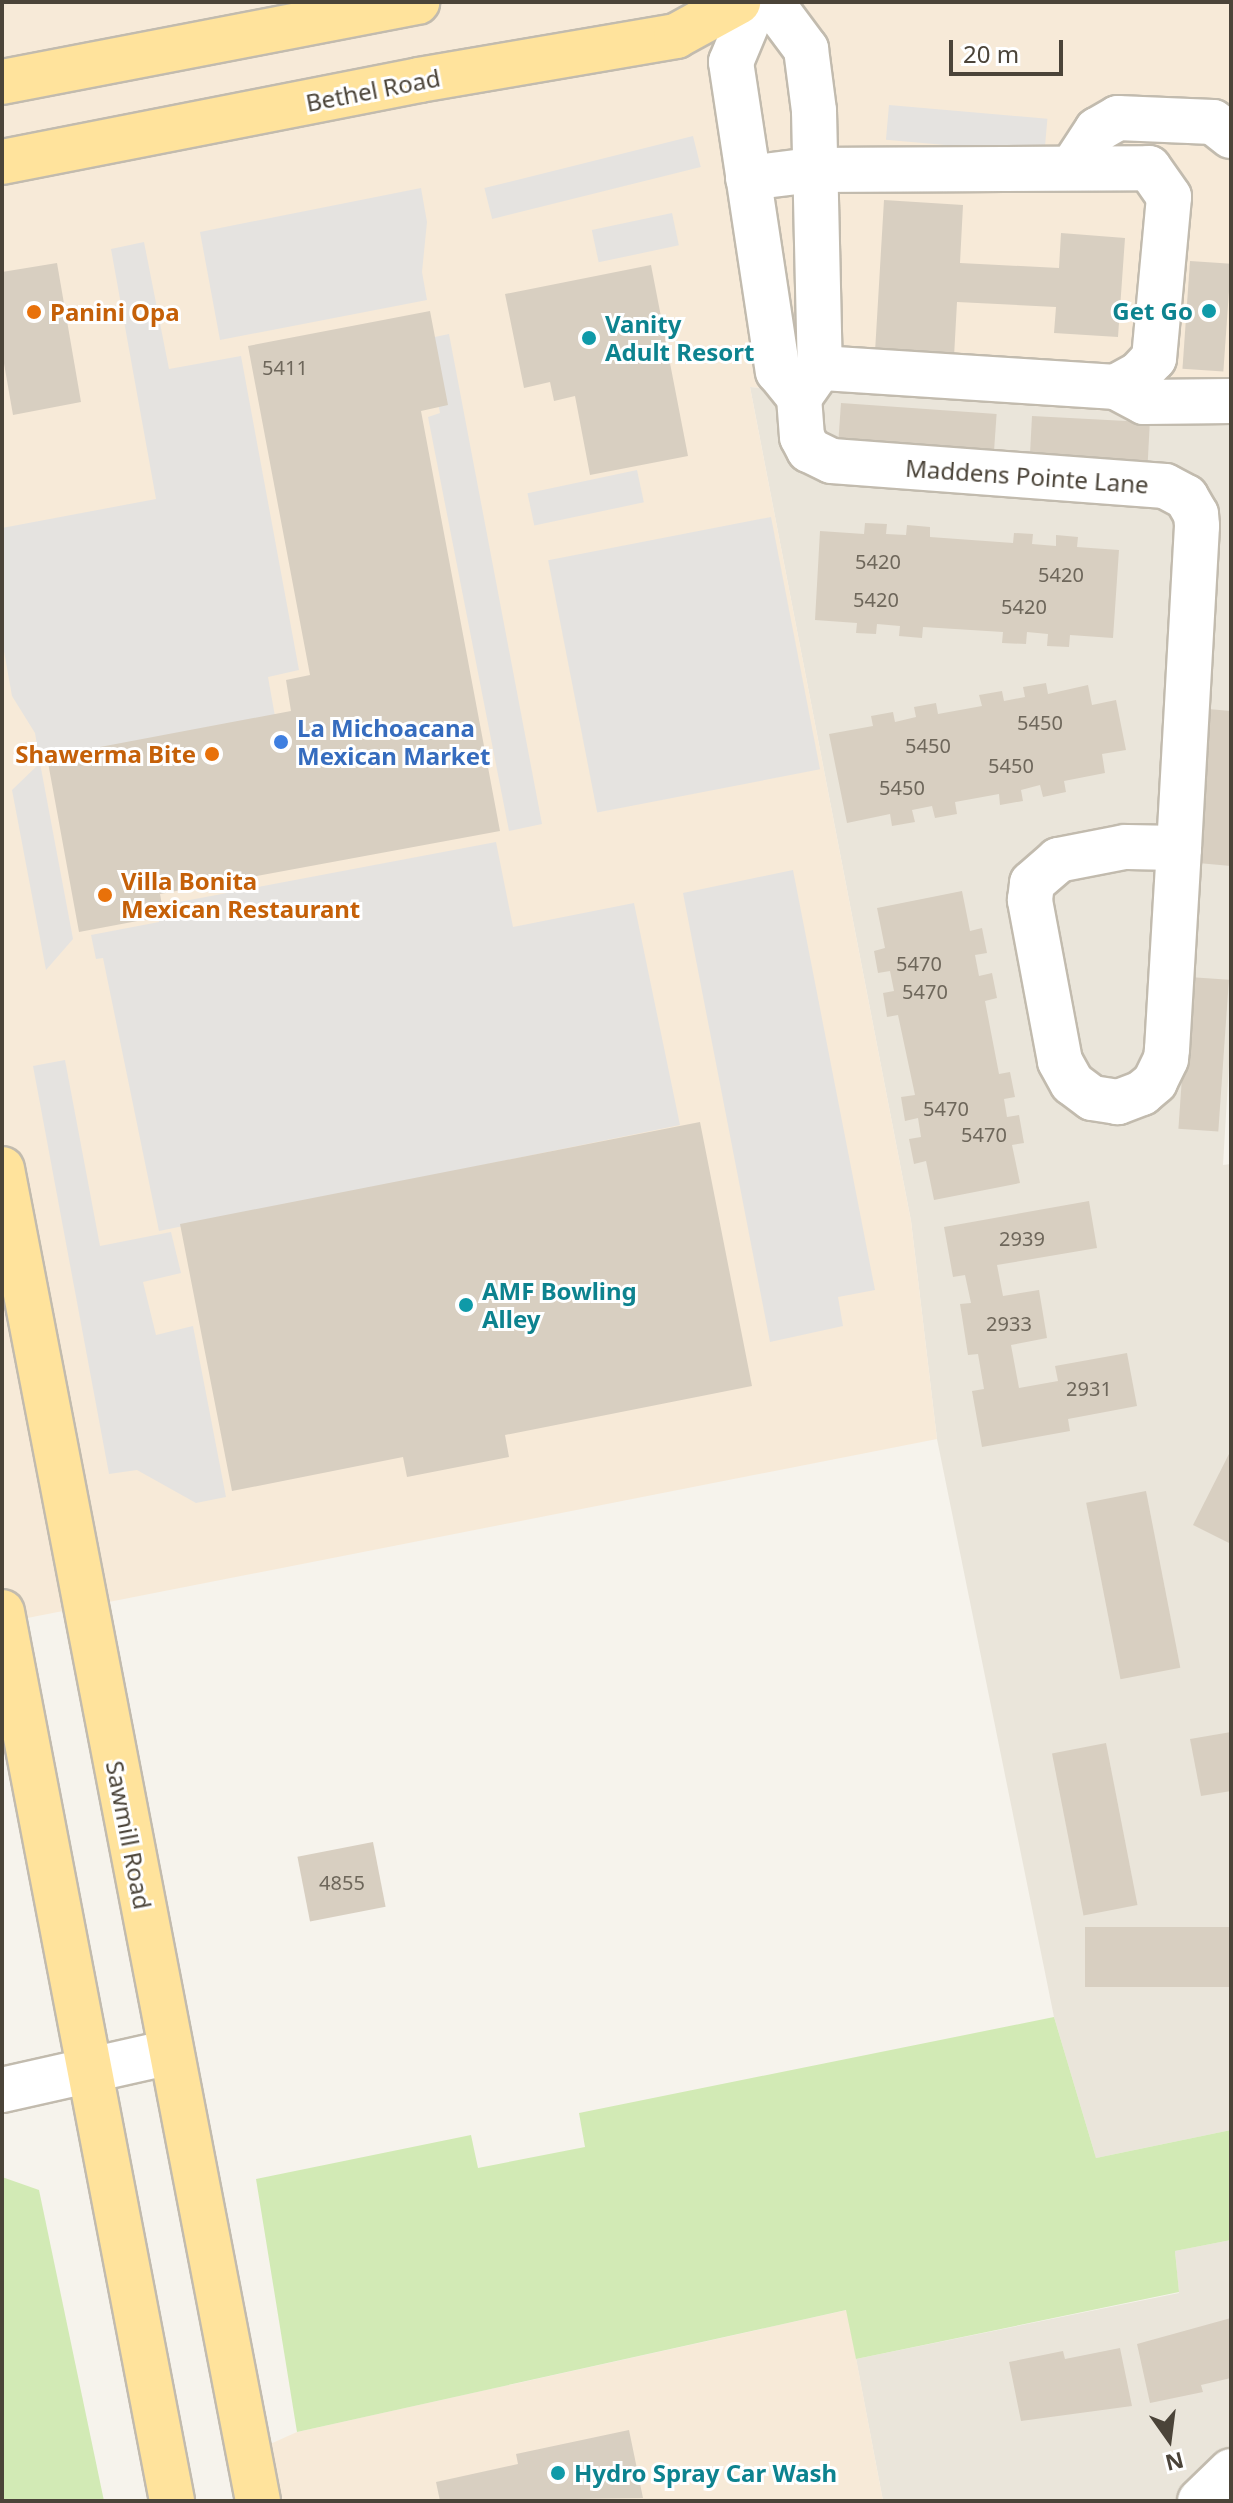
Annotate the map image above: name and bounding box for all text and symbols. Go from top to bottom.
scale bar [953,24,1067,74]
text: 20 m [963,37,1019,70]
street label: Bethel Road [303,63,443,117]
place label: Get Go [1112,297,1193,325]
place label: Panini Opa [50,298,180,326]
marker: Get Go [1200,302,1218,320]
marker: Panini Opa [25,303,43,321]
place label: Vanity Adult Resort [605,310,754,366]
marker: Vanity Adult Resort [580,329,598,347]
house number: 5411 [262,355,308,379]
street label: Maddens Pointe Lane [904,453,1150,499]
house number: 5420 [855,549,901,573]
house number: 5420 [1038,562,1084,586]
house number: 5420 [853,587,899,611]
house number: 5420 [1001,594,1047,618]
house number: 5450 [1017,710,1063,734]
place label: La Michoacana Mexican Market [297,714,490,770]
marker: La Michoacana Mexican Market [272,733,290,751]
house number: 5450 [905,733,951,757]
place label: Shawerma Bite [15,740,196,768]
marker: Shawerma Bite [203,745,221,763]
house number: 5450 [988,753,1034,777]
house number: 5450 [879,775,925,799]
place label: Villa Bonita Mexican Restaurant [121,867,360,923]
marker: Villa Bonita Mexican Restaurant [96,886,114,904]
house number: 5470 [896,951,942,975]
house number: 5470 [902,979,948,1003]
house number: 5470 [923,1096,969,1120]
house number: 5470 [961,1122,1007,1146]
house number: 2939 [999,1226,1045,1250]
place label: AMF Bowling Alley [482,1277,637,1333]
marker: AMF Bowling Alley [457,1296,475,1314]
house number: 2933 [986,1311,1032,1335]
house number: 2931 [1066,1376,1112,1400]
street label: Sawmill Road [101,1758,157,1912]
house number: 4855 [319,1870,365,1894]
north arrow [1129,2399,1209,2479]
text: N [1163,2446,1187,2479]
place label: Hydro Spray Car Wash [574,2459,837,2487]
marker: Hydro Spray Car Wash [549,2464,567,2482]

